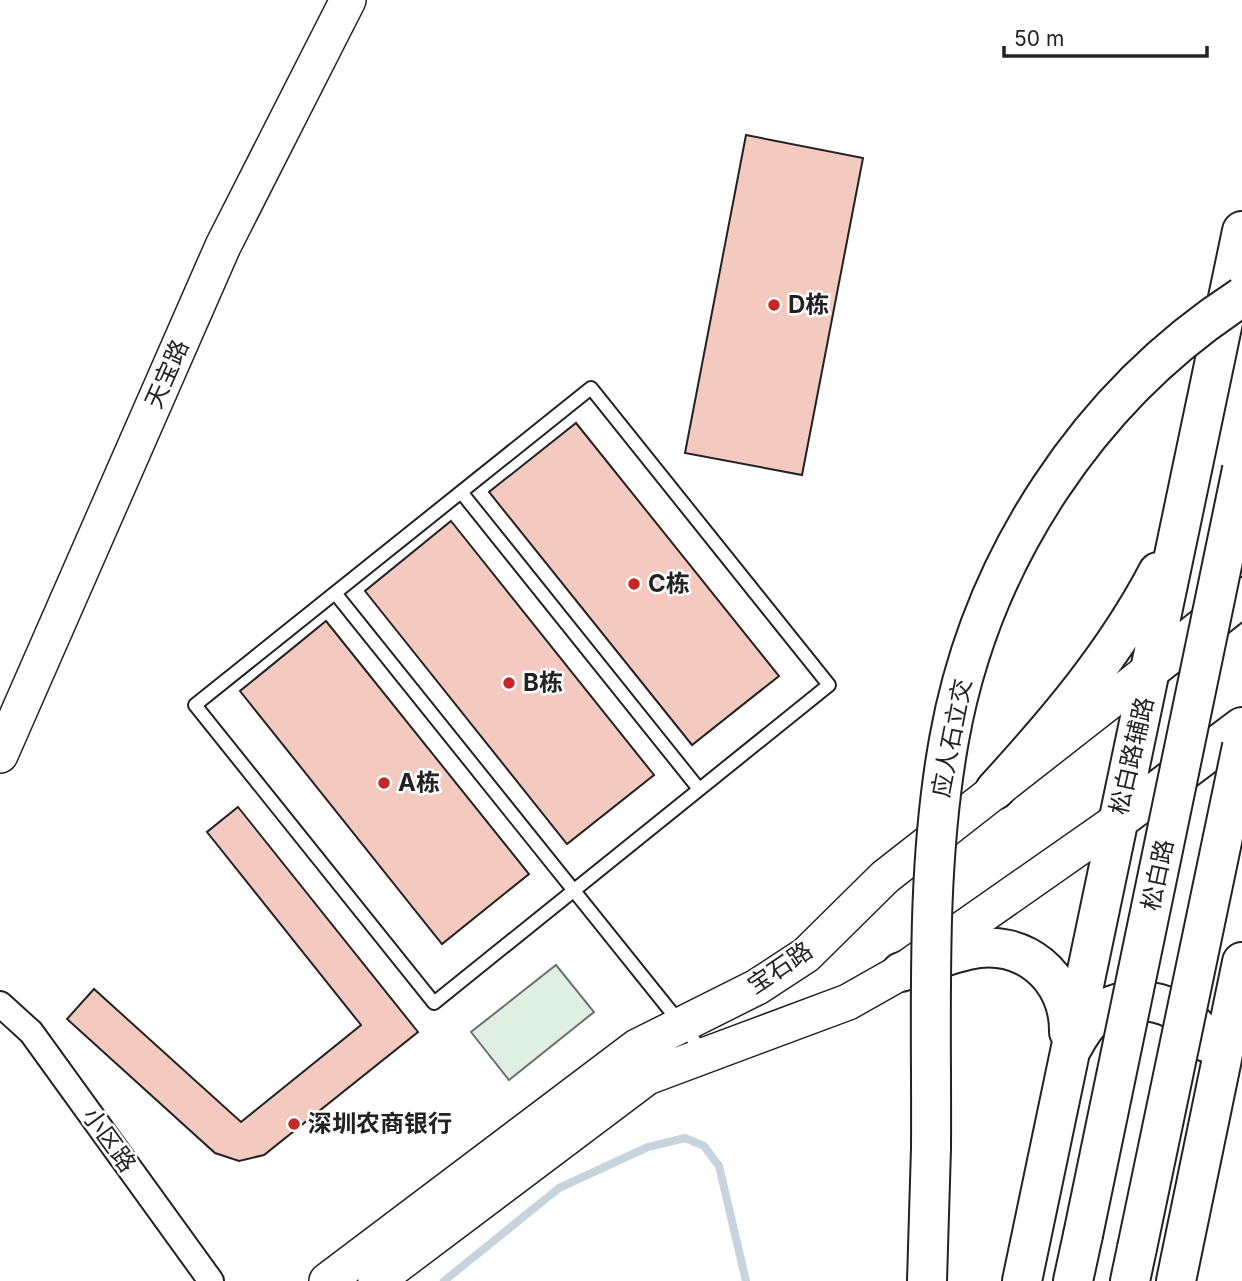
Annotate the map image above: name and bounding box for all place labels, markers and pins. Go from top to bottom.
place label: D栋 [788,290,829,319]
marker: D栋 [766,297,782,313]
place label: C栋 [648,569,690,598]
marker: C栋 [626,576,642,592]
place label: B栋 [523,668,563,697]
marker: B栋 [501,675,517,691]
place label: A栋 [398,768,440,797]
marker: A栋 [376,775,392,791]
place label: 深圳农商银行 [308,1109,452,1138]
marker: 深圳农商银行 [286,1116,302,1132]

